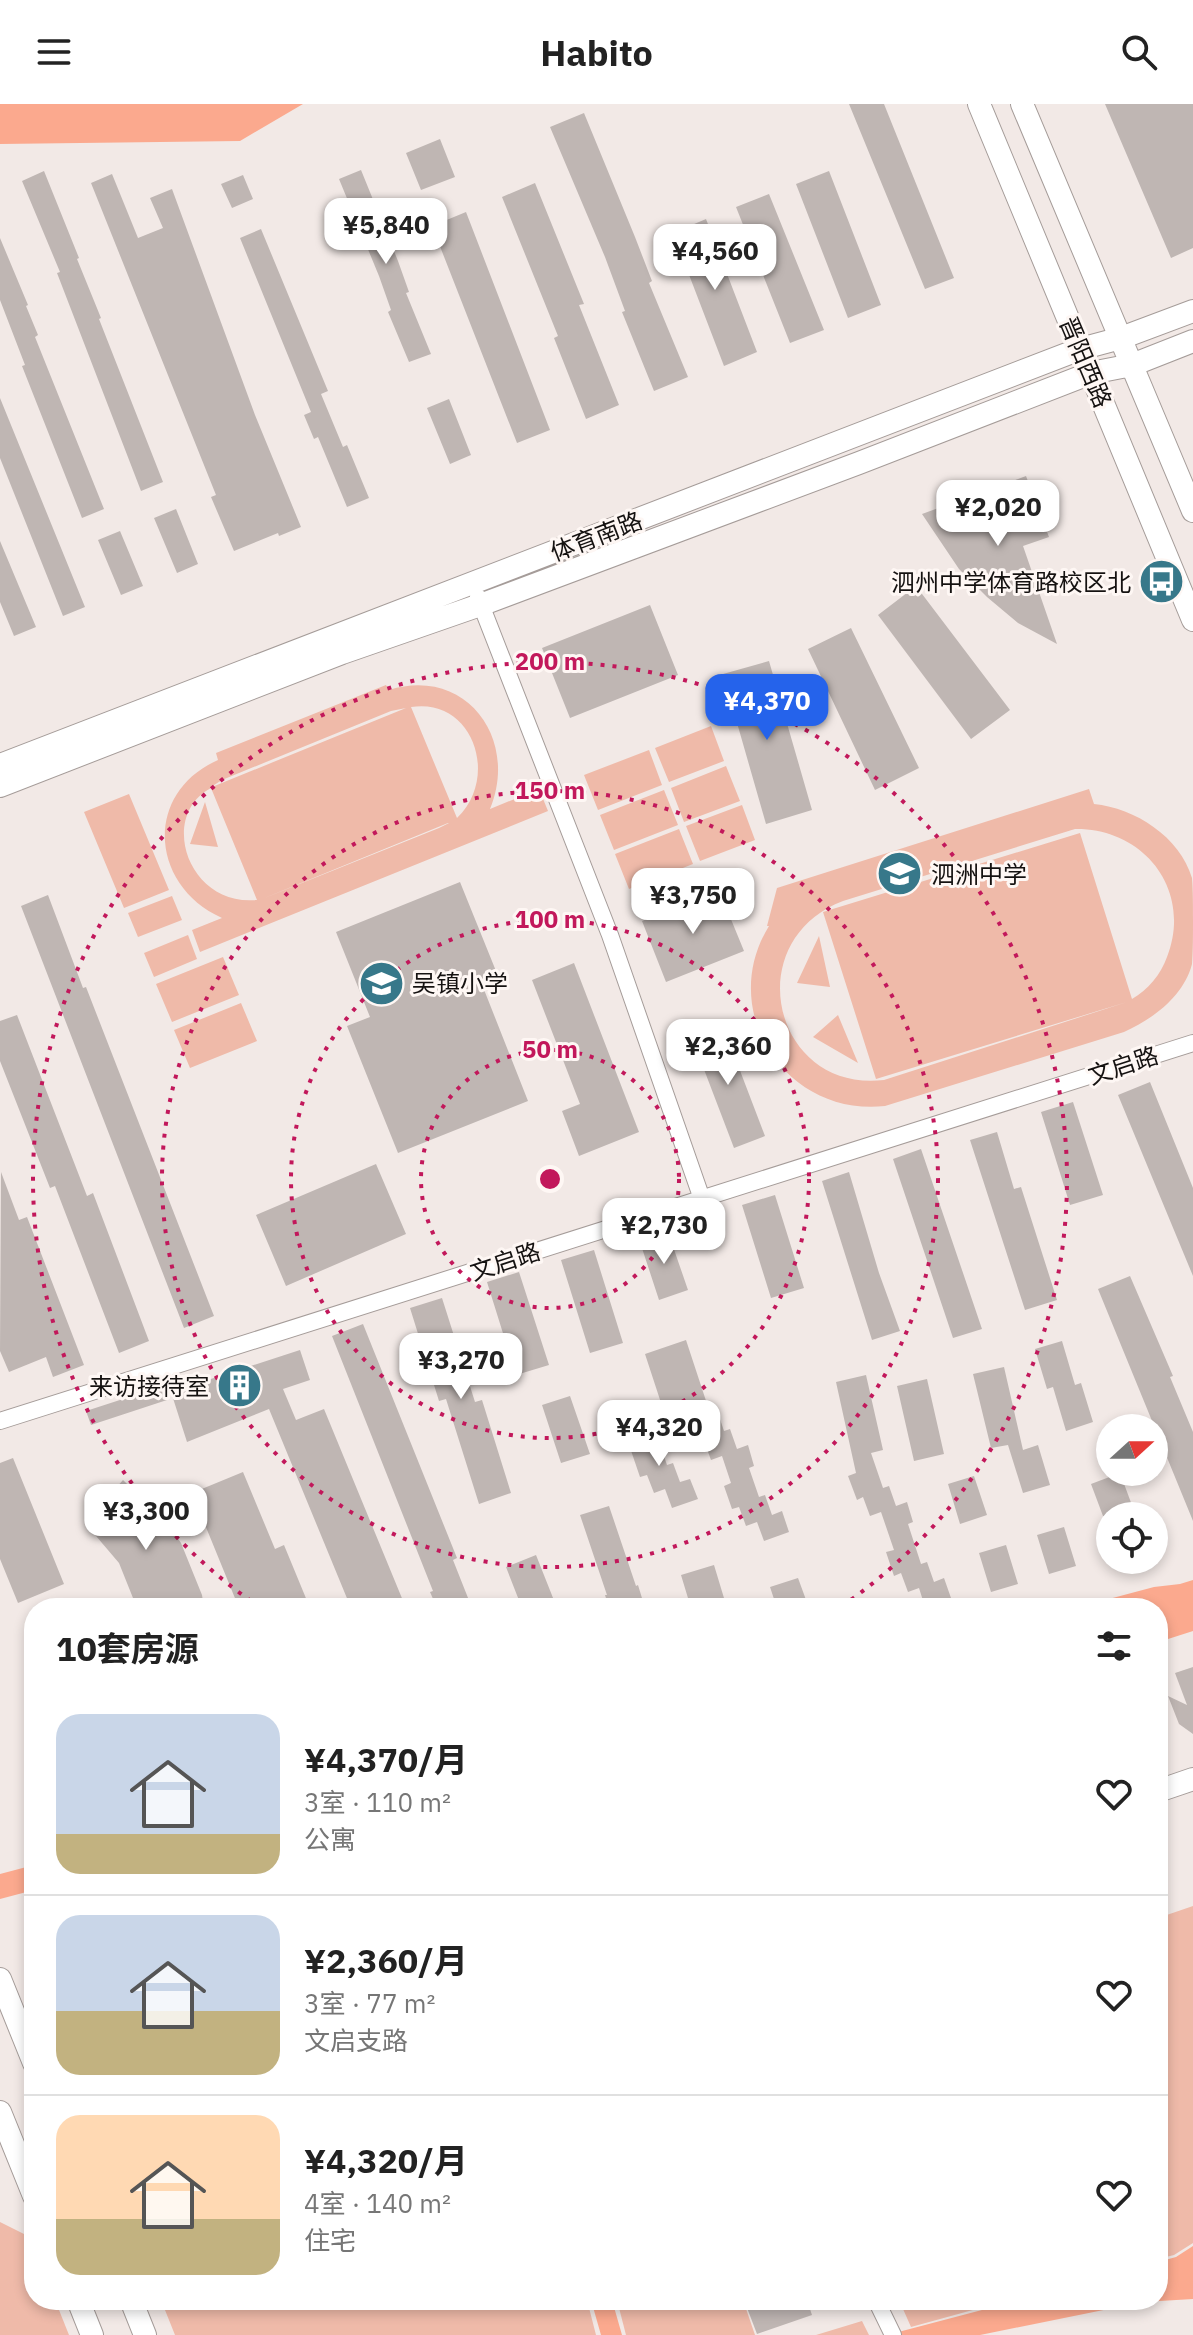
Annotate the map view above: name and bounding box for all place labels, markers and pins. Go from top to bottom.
pin: ¥5,840 [321,198,451,266]
pin: ¥4,560 [650,224,780,292]
pin: ¥2,020 [933,480,1063,548]
bus stop icon: 泗州中学体育路校区北 [1138,558,1186,606]
place label: 泗州中学体育路校区北 [891,566,1131,598]
pin: ¥4,370 [702,674,832,742]
school or university icon: 泗洲中学 [876,850,924,898]
place label: 泗洲中学 [931,858,1027,890]
pin: ¥3,750 [628,868,758,936]
school or university icon: 吴镇小学 [357,959,405,1007]
place label: 吴镇小学 [412,967,508,999]
pin: ¥2,360 [663,1019,793,1087]
centre of rings [536,1165,564,1193]
pin: ¥2,730 [599,1198,729,1266]
pin: ¥3,270 [396,1333,526,1401]
building icon: 来访接待室 [216,1362,264,1410]
place label: 来访接待室 [89,1370,209,1402]
pin: ¥4,320 [594,1400,724,1468]
pin: ¥3,300 [81,1484,211,1552]

